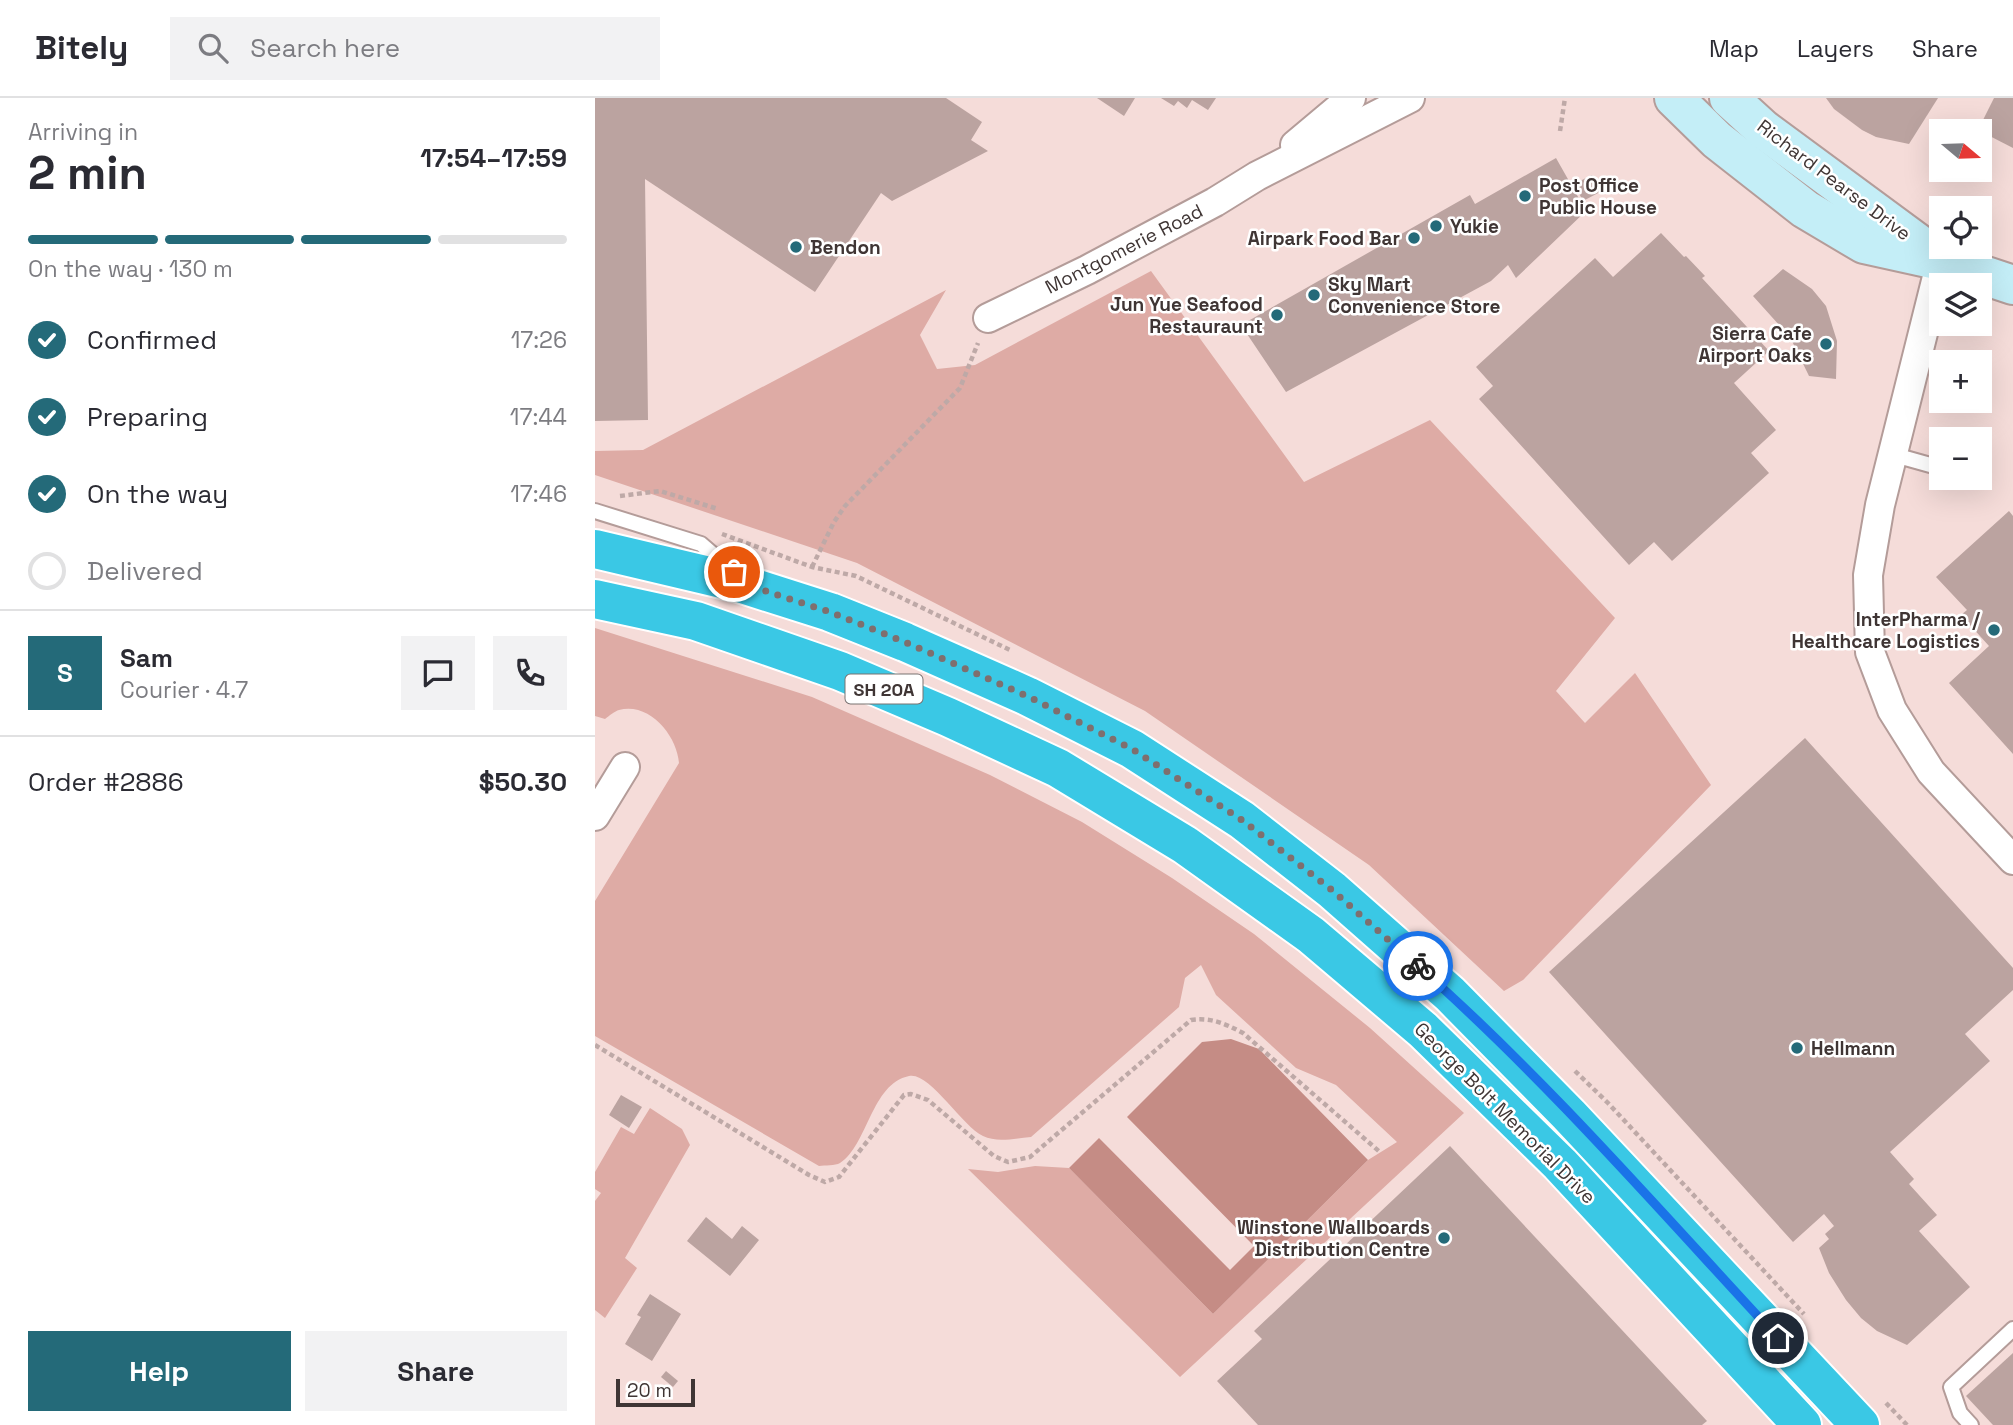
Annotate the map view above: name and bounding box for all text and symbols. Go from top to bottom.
search box [170,17,660,80]
text: Bitely [35,27,128,69]
icon: search [194,29,232,67]
text: Search here [250,31,400,65]
text: Map [1709,33,1759,64]
text: Layers [1797,33,1874,64]
text: Share [1912,33,1978,64]
street label: Richard Pearse Drive [1752,114,1916,246]
text: Arriving in [28,117,138,147]
north arrow [1929,119,1991,182]
map controls [1929,119,1992,490]
text: 17:54–17:59 [420,141,567,175]
text: 2 min [28,144,147,202]
place label: Post Office Public House [1539,173,1657,220]
marker: Post Office Public House [1517,188,1533,204]
button: locate [1929,196,1992,259]
street label: Montgomerie Road [1041,198,1207,300]
place label: Yukie [1450,214,1499,239]
marker: Yukie [1428,218,1444,234]
place label: Airpark Food Bar [1248,226,1400,251]
marker: Airpark Food Bar [1406,230,1422,246]
place label: Bendon [810,235,881,260]
marker: Bendon [788,239,804,255]
text: On the way · 130 m [28,254,233,284]
place label: Sky Mart Convenience Store [1328,272,1500,319]
button: layers [1929,273,1992,336]
marker: Sky Mart Convenience Store [1306,287,1322,303]
place label: Jun Yue Seafood Restauraunt [1110,292,1263,339]
marker: Jun Yue Seafood Restauraunt [1269,307,1285,323]
icon: check [28,321,66,359]
place label: Sierra Cafe Airport Oaks [1698,321,1812,368]
text: Confirmed [87,323,217,357]
text: 17:26 [511,325,567,355]
marker: Sierra Cafe Airport Oaks [1818,336,1834,352]
button: + [1929,350,1992,413]
icon: check [28,398,66,436]
text: Preparing [87,400,208,434]
text: 17:44 [510,402,567,432]
button: − [1929,427,1992,490]
icon: check [28,475,66,513]
text: On the way [87,477,228,511]
text: 17:46 [510,479,567,509]
pin [704,542,764,602]
icon: bag [715,553,753,591]
text: Delivered [87,554,203,588]
place label: InterPharma / Healthcare Logistics [1791,607,1981,654]
marker: InterPharma / Healthcare Logistics [1986,622,2002,638]
button: chat [401,636,475,710]
button: phone [493,636,567,710]
text: Sam [120,641,173,675]
text: S [57,656,73,690]
road number: SH 20A [845,674,923,704]
text: Courier · 4.7 [120,675,248,705]
text: Order #2886 [28,765,184,799]
text: $50.30 [479,765,567,799]
courier [1383,931,1453,1001]
icon: bike [1399,947,1437,985]
street label: George Bolt Memorial Drive [1409,1017,1601,1209]
place label: Hellmann [1811,1036,1895,1061]
marker: Hellmann [1789,1040,1805,1056]
place label: Winstone Wallboards Distribution Centre [1237,1215,1430,1262]
marker: Winstone Wallboards Distribution Centre [1436,1230,1452,1246]
pin [1748,1308,1808,1368]
icon: home [1759,1319,1797,1357]
button: Help [28,1331,291,1411]
button: Share [305,1331,567,1411]
scale bar [616,1376,695,1408]
text: 20 m [627,1378,672,1403]

